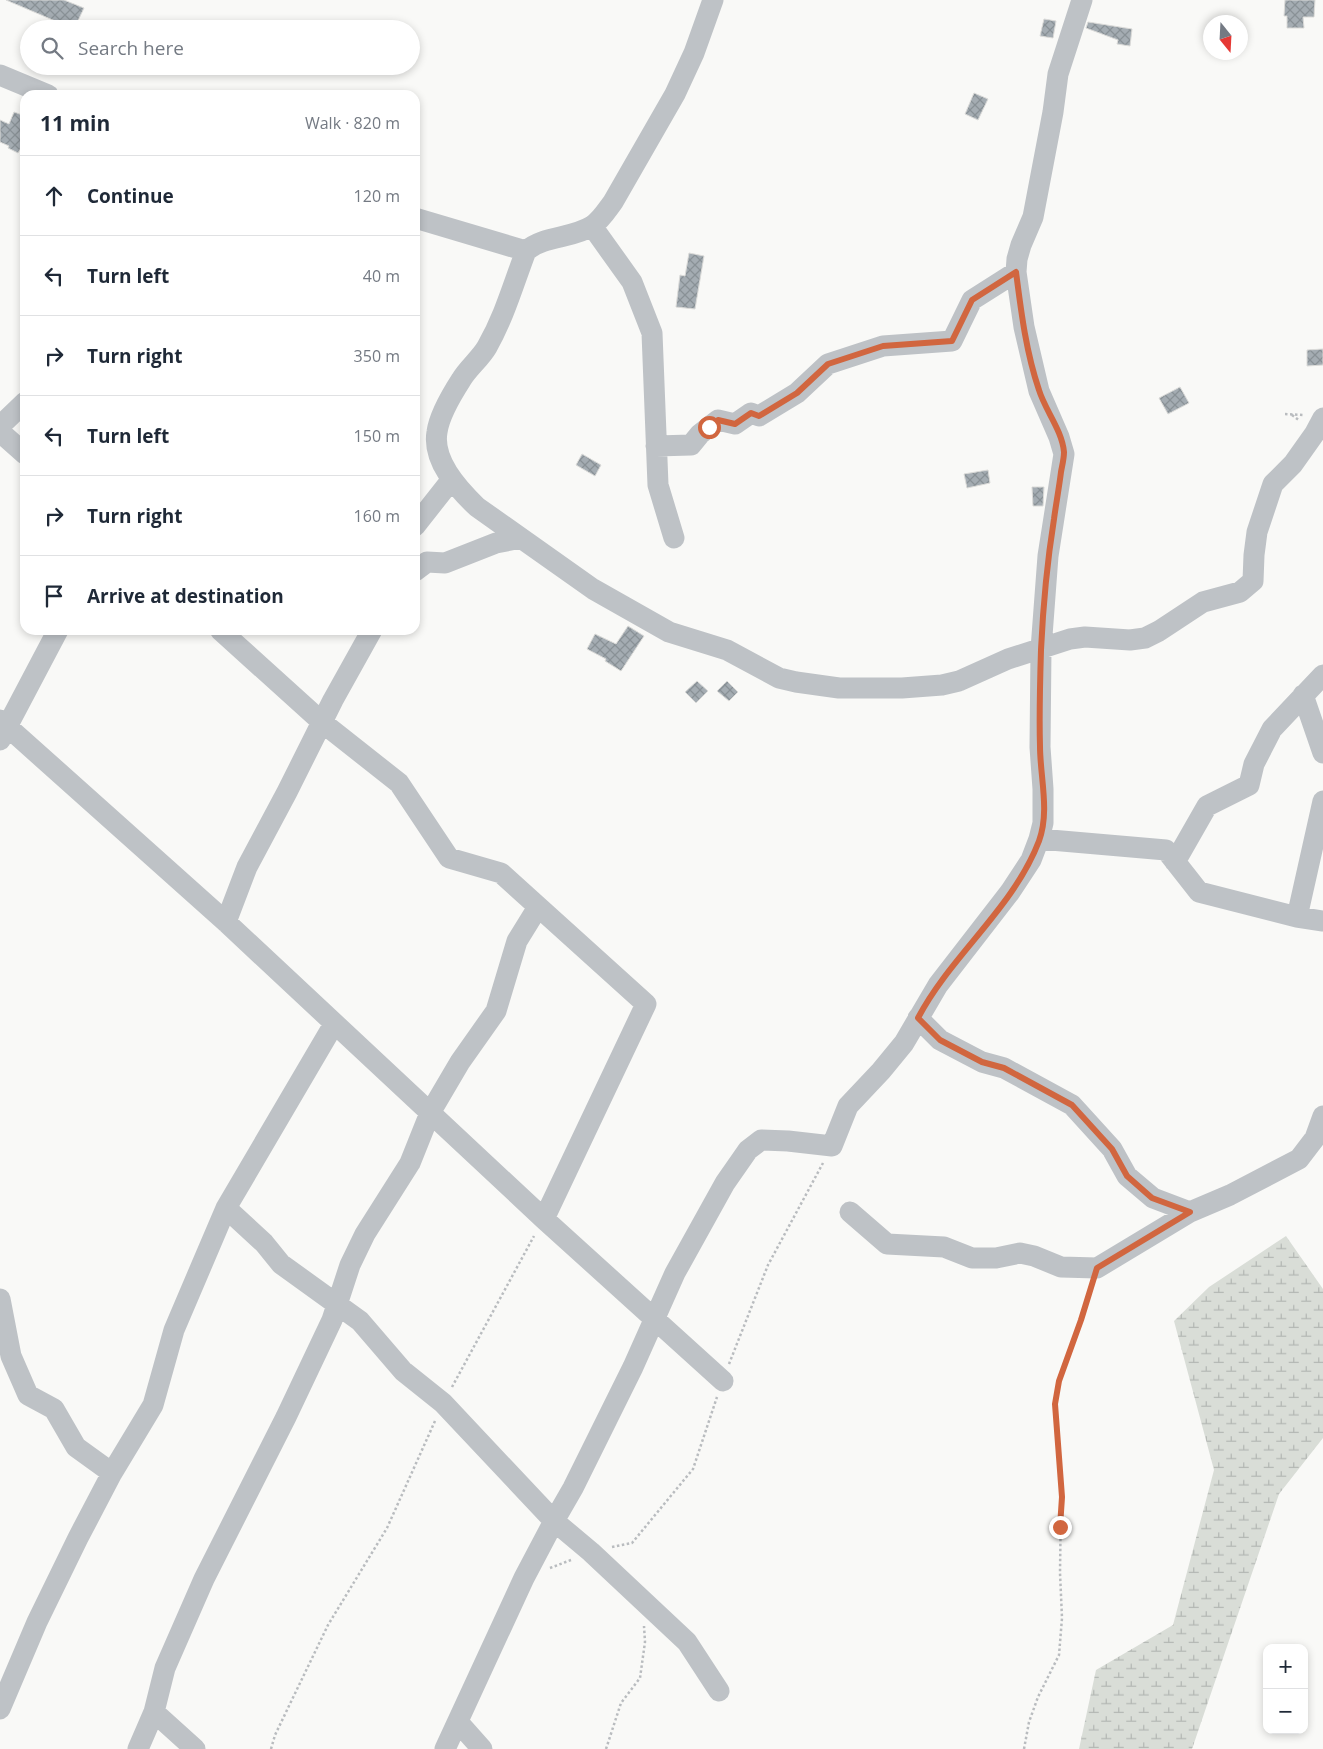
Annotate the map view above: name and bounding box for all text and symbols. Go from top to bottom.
north arrow [1203,15,1248,60]
search box [20,20,420,75]
icon: search [38,34,66,62]
text: Search here [78,35,184,61]
text: 11 min [40,109,110,137]
text: Walk · 820 m [305,112,400,134]
icon: ahead [40,182,68,210]
text: Continue [87,183,174,209]
text: 120 m [354,185,400,207]
icon: left [40,262,68,290]
text: Turn left [87,263,169,289]
text: 40 m [363,265,400,287]
icon: right [40,342,68,370]
text: Turn right [87,343,182,369]
text: 350 m [354,345,400,367]
route start [698,416,721,439]
icon: left [40,422,68,450]
text: Turn left [87,423,169,449]
text: 150 m [354,425,400,447]
icon: right [40,502,68,530]
text: Turn right [87,503,182,529]
text: 160 m [354,505,400,527]
icon: arrive [40,582,68,610]
text: Arrive at destination [87,583,284,609]
route end [1049,1516,1072,1539]
map controls [1263,1644,1308,1734]
button: + [1263,1644,1308,1689]
button: − [1263,1689,1308,1734]

